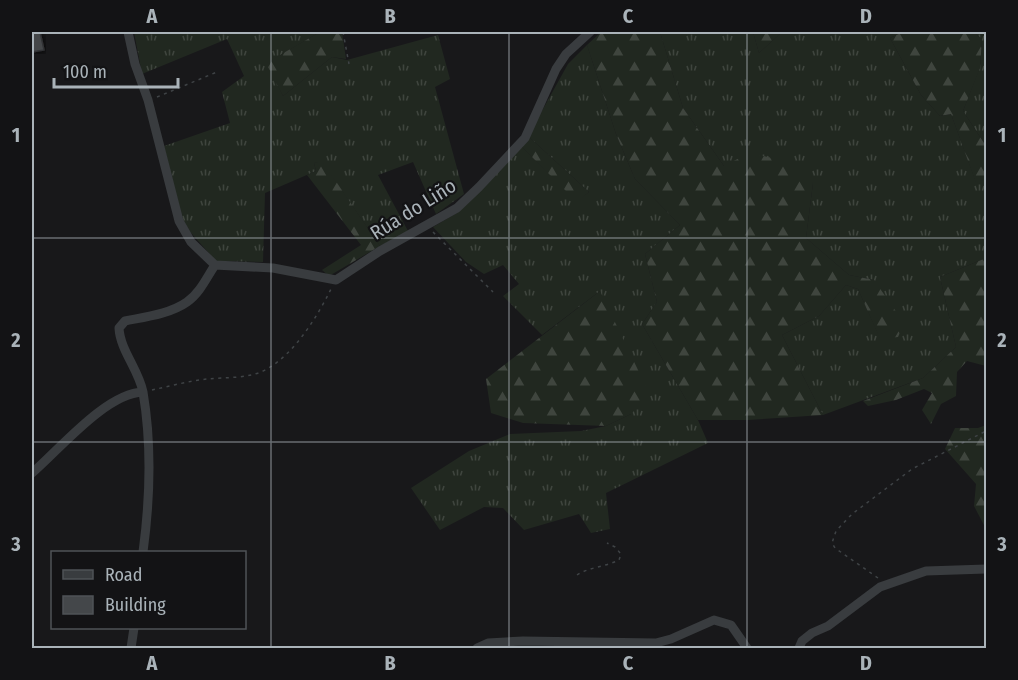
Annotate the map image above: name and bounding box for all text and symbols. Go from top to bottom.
text: A [146,4,159,28]
text: B [384,4,396,28]
text: C [623,4,634,28]
text: D [860,4,872,28]
scale bar [54,51,178,89]
text: 100 m [63,61,107,83]
text: 1 [12,123,20,147]
text: 1 [998,123,1006,147]
street label: Rúa do Liño [366,173,460,245]
text: 2 [10,328,21,352]
text: 2 [996,328,1007,352]
text: 3 [10,532,21,556]
text: 3 [996,532,1007,556]
legend [51,551,246,629]
text: Road [105,564,142,586]
text: Building [105,594,166,616]
text: A [146,651,159,675]
text: B [384,651,396,675]
text: C [623,651,634,675]
text: D [860,651,872,675]

